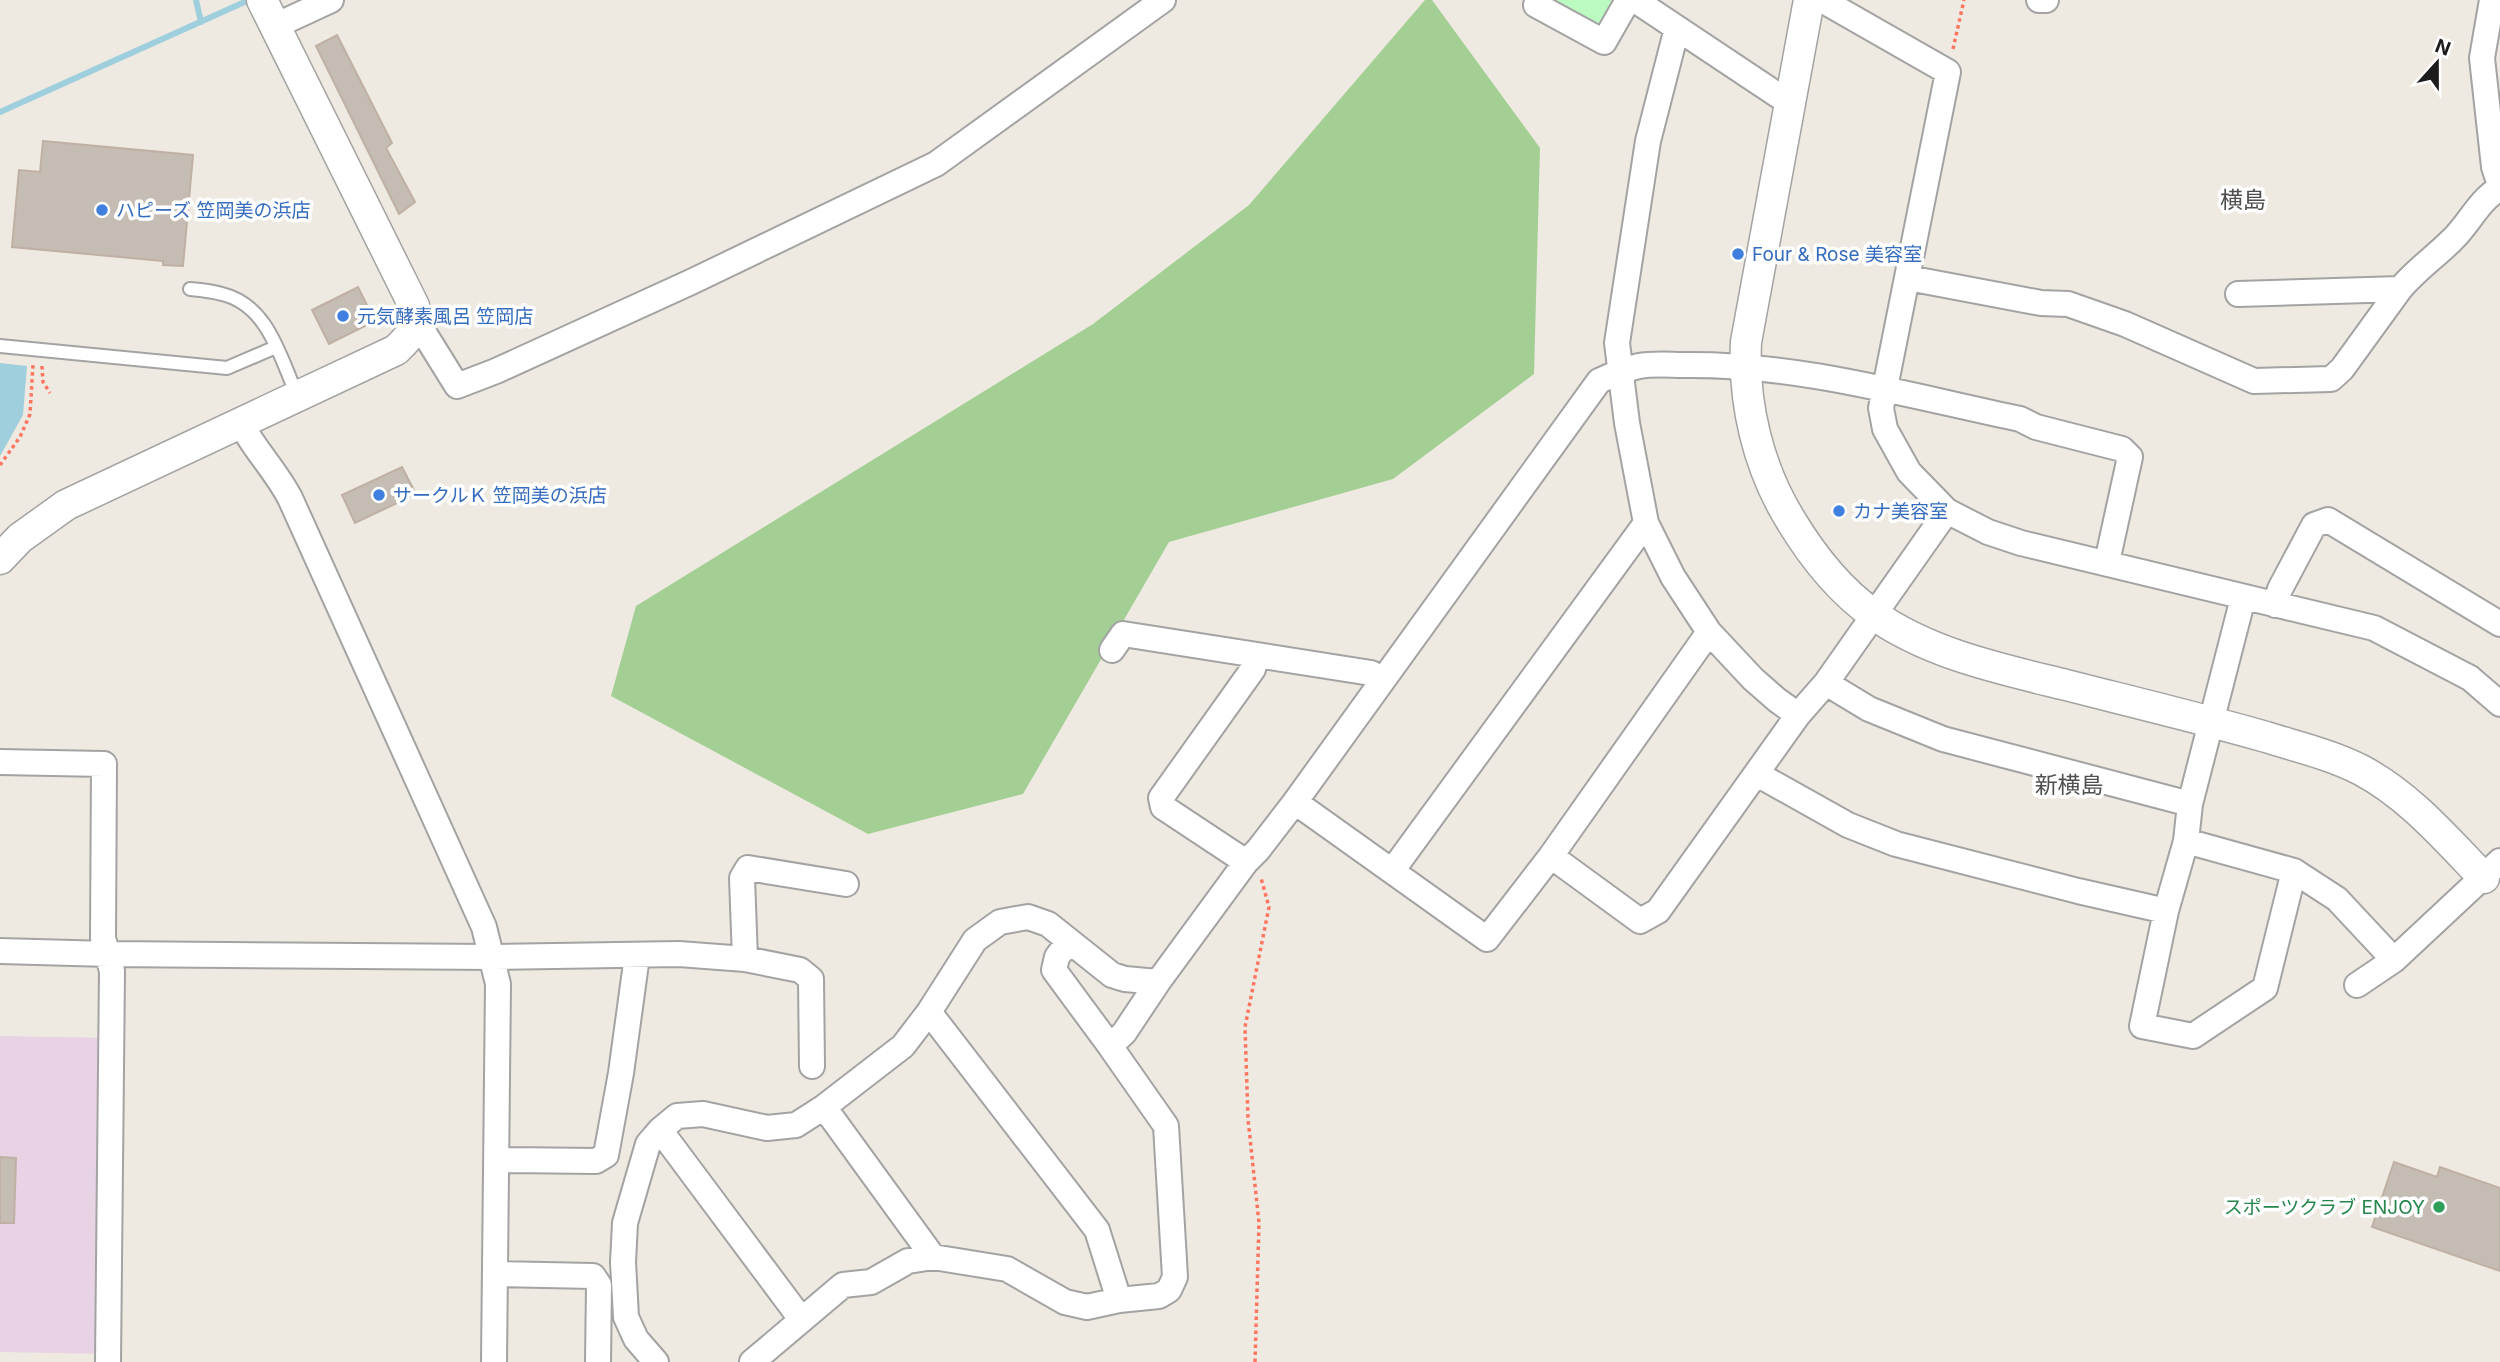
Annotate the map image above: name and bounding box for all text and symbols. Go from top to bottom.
north arrow [2402,28,2472,98]
text: N [2432,34,2454,61]
district label: 横島 [2220,186,2266,214]
place label: ハピーズ 笠岡美の浜店 [116,199,310,222]
marker: ハピーズ 笠岡美の浜店 [94,202,110,218]
place label: Four & Rose 美容室 [1752,243,1922,266]
marker: Four & Rose 美容室 [1730,246,1746,262]
place label: 元気酵素風呂 笠岡店 [357,305,533,328]
marker: 元気酵素風呂 笠岡店 [335,308,351,324]
place label: サークルＫ 笠岡美の浜店 [393,484,607,507]
marker: サークルＫ 笠岡美の浜店 [371,487,387,503]
place label: カナ美容室 [1853,500,1948,523]
marker: カナ美容室 [1831,503,1847,519]
district label: 新横島 [2035,771,2104,799]
place label: スポーツクラブ ENJOY [2224,1196,2425,1219]
marker: スポーツクラブ ENJOY [2431,1199,2447,1215]

